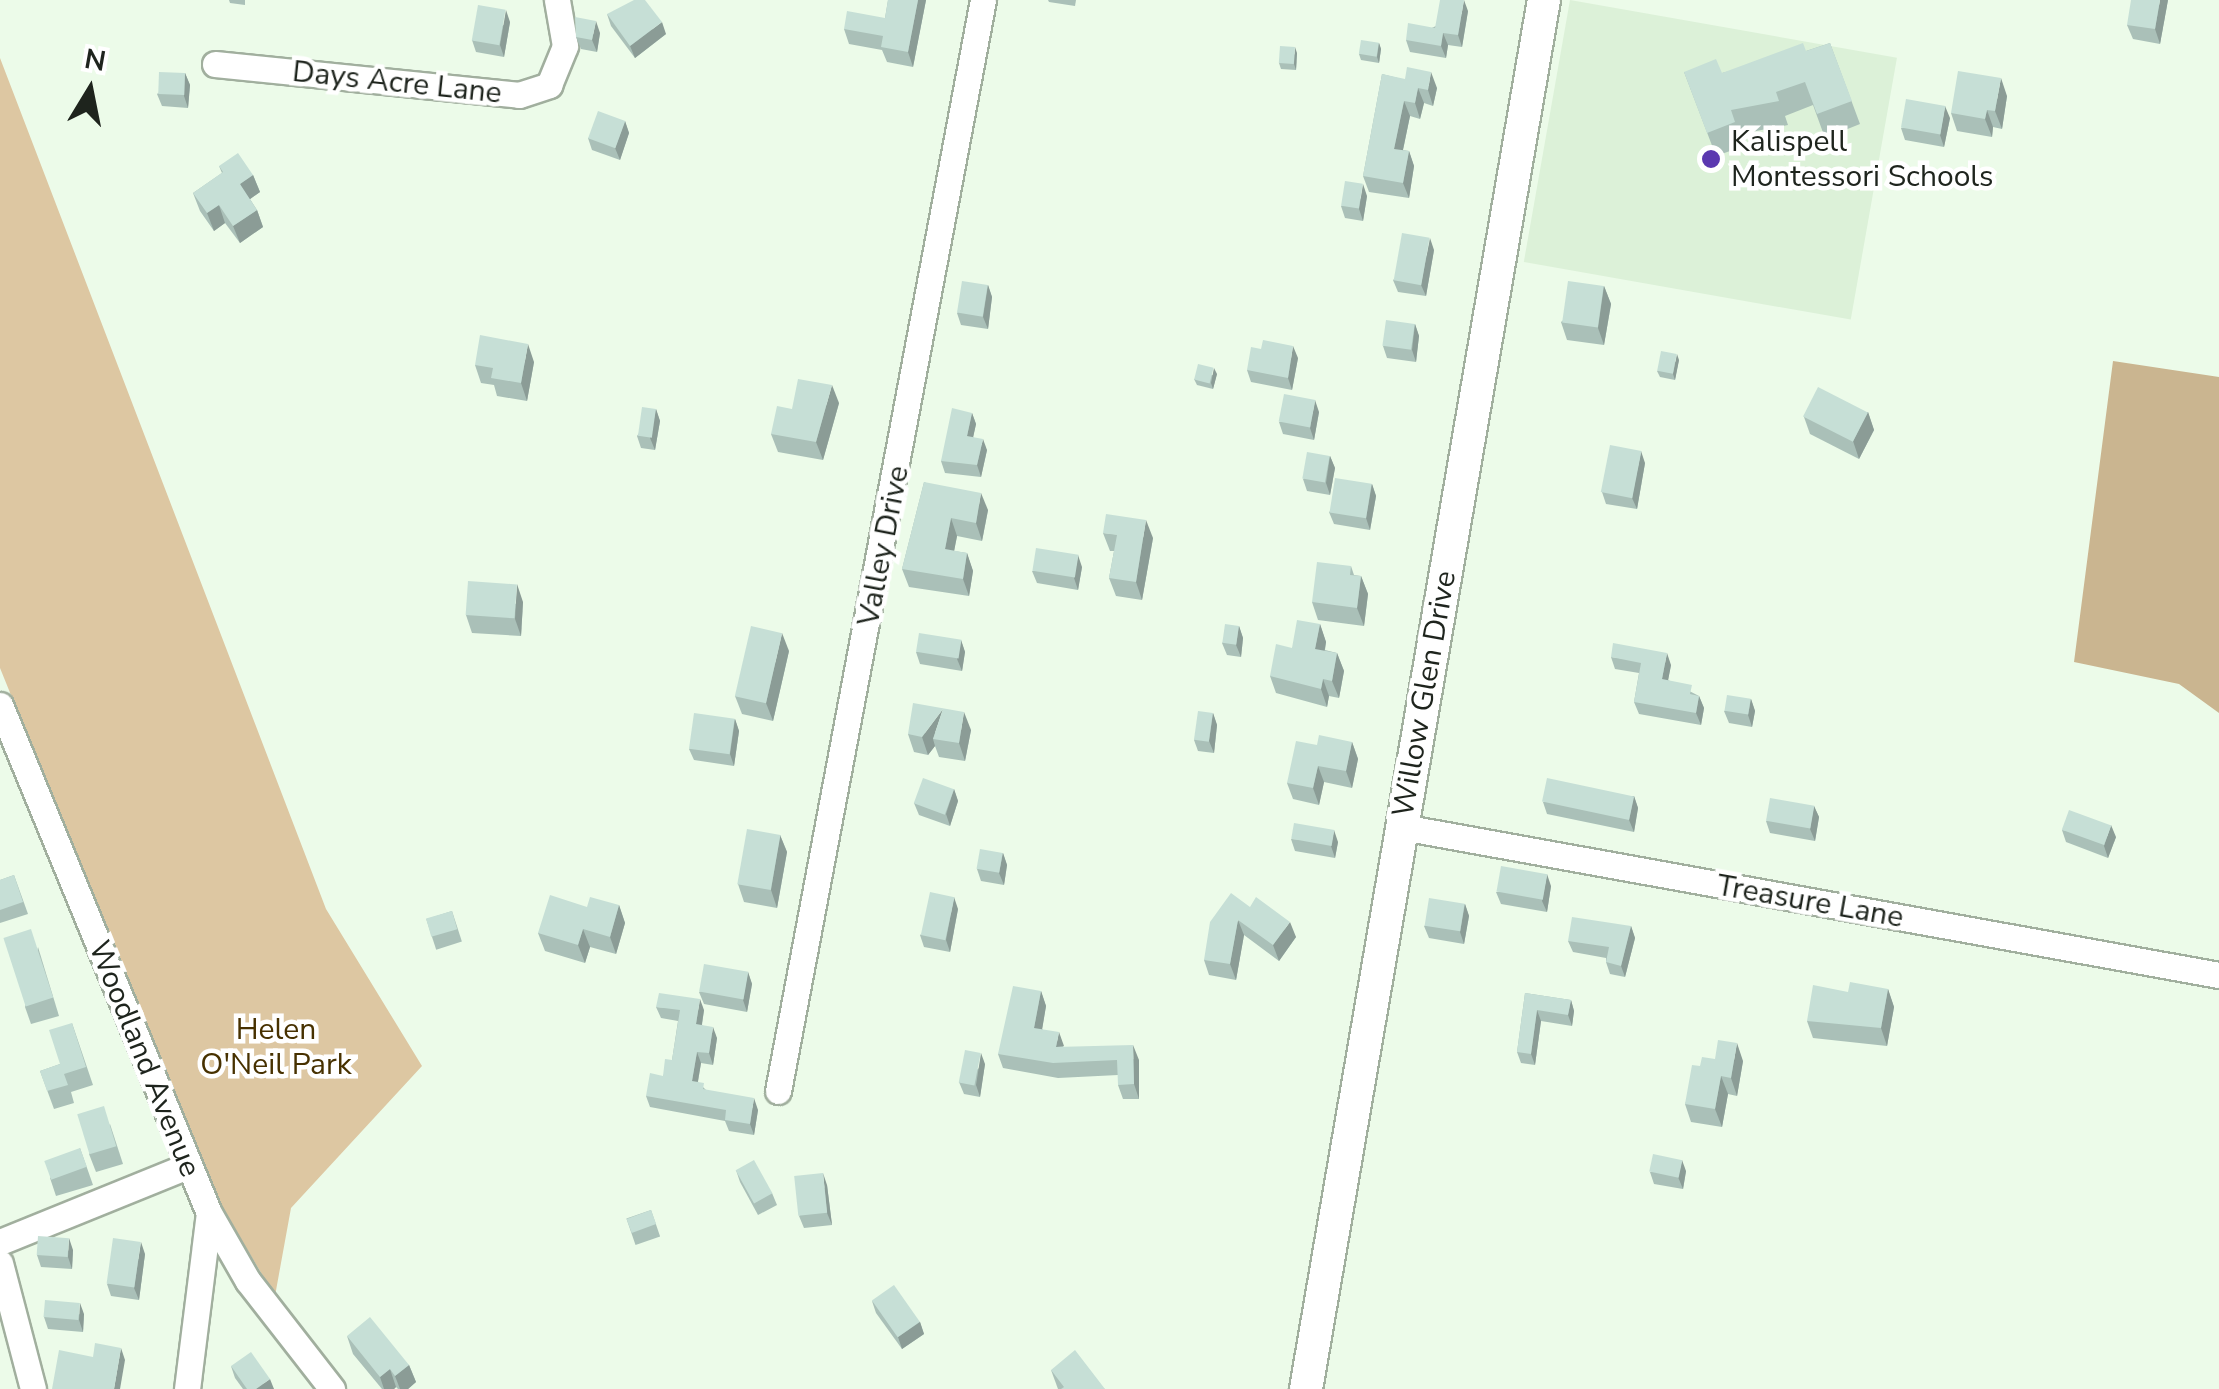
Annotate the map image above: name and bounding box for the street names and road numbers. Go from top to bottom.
street label: Days Acre Lane [291,54,503,112]
street label: Valley Drive [851,463,917,629]
street label: Willow Glen Drive [1386,568,1464,820]
street label: Treasure Lane [1714,868,1906,936]
street label: Woodland Avenue [80,936,208,1182]

